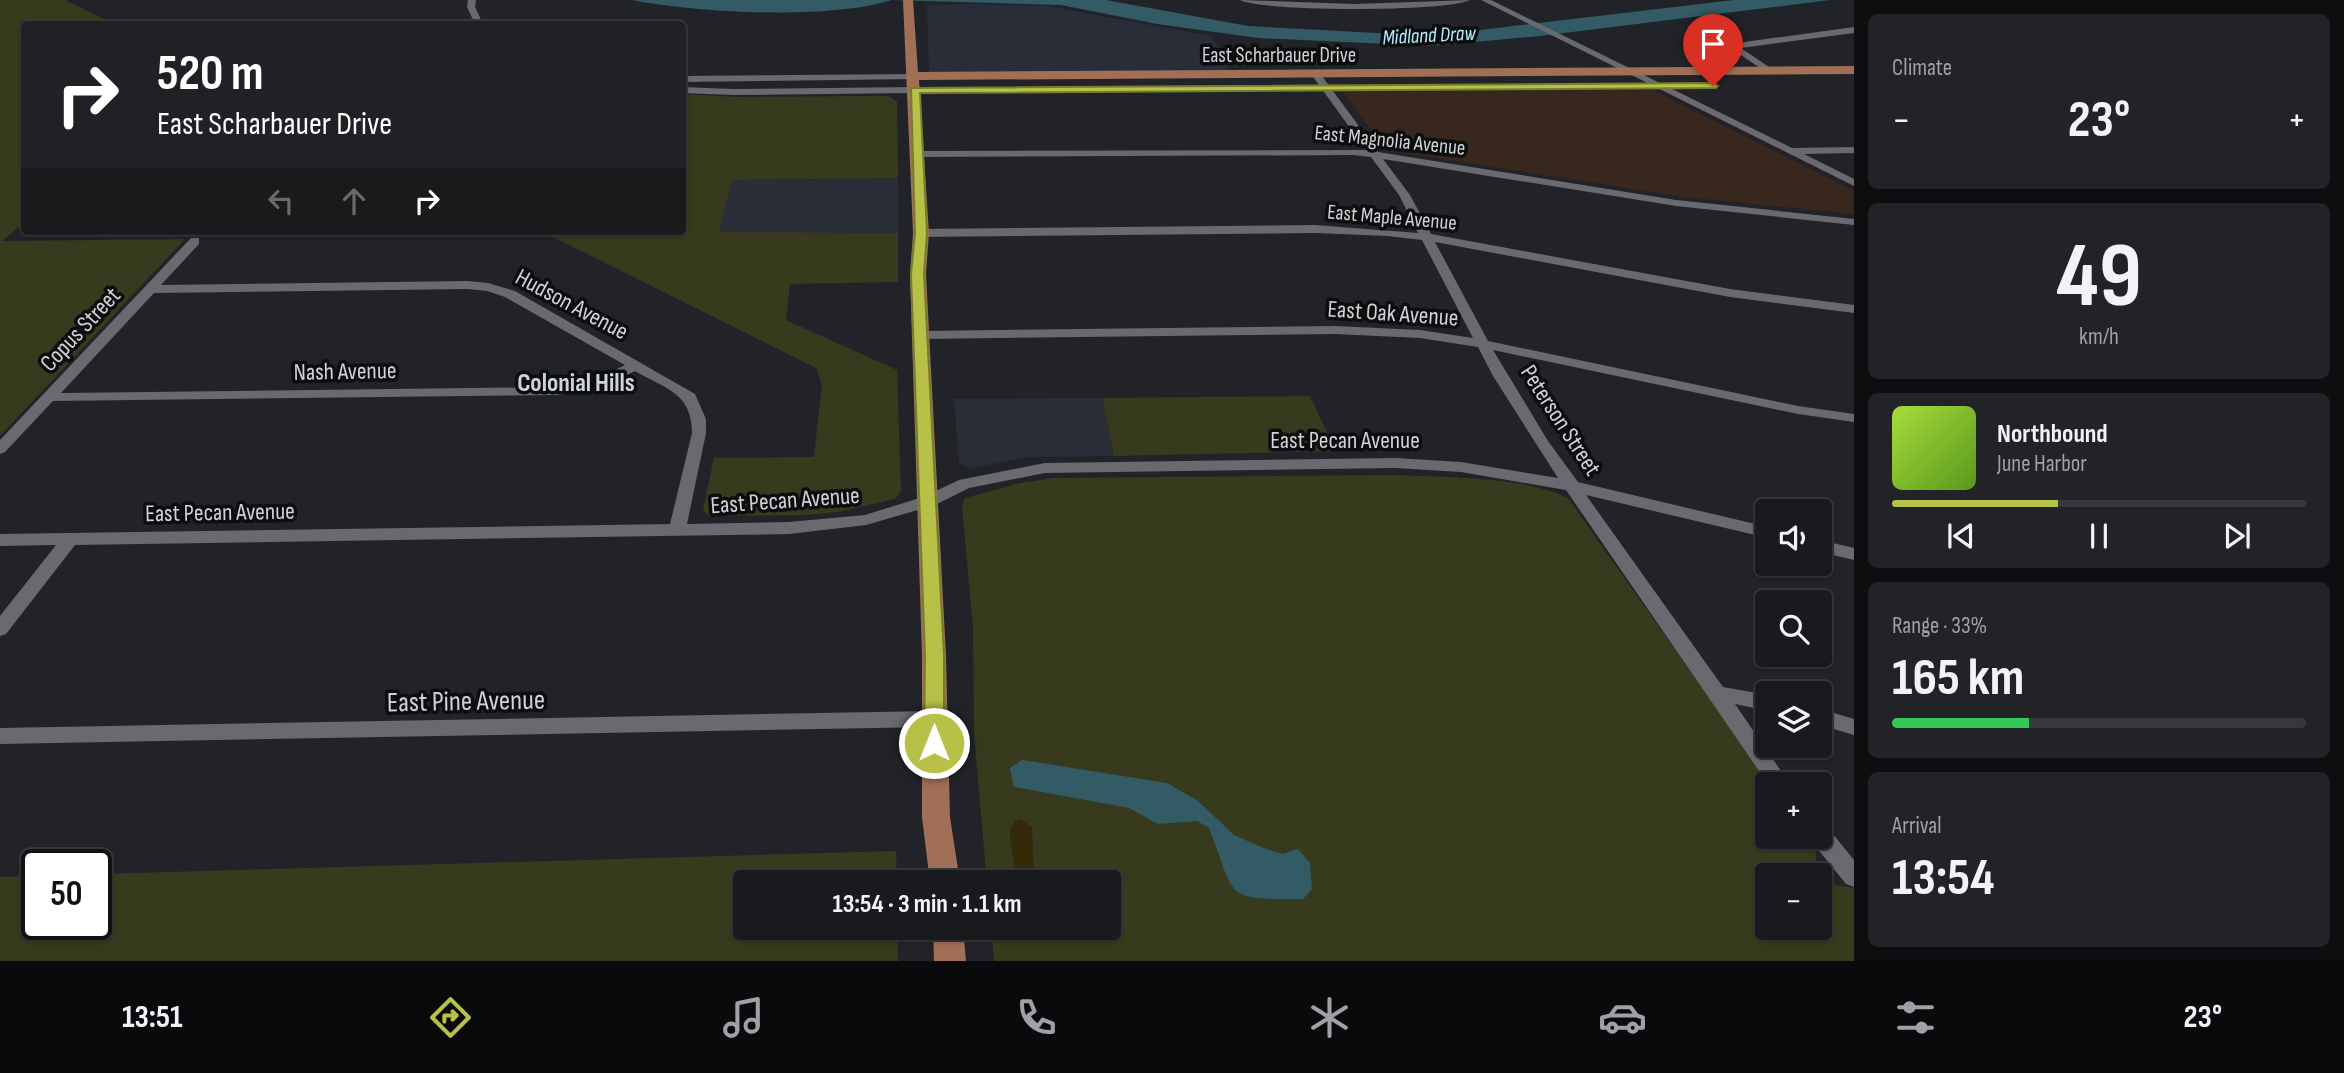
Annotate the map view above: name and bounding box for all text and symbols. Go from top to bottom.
pin [1683,14,1743,86]
water label: Midland Draw [1382,20,1478,50]
icon: arrive [1694,25,1732,63]
street label: East Scharbauer Drive [1202,43,1356,68]
text: 520 m [157,45,263,104]
icon: right [42,49,133,140]
text: Climate [1892,54,1952,82]
text: 23° [2068,89,2130,152]
text: − [1892,98,1911,143]
text: + [2287,98,2306,143]
text: East Scharbauer Drive [157,105,392,144]
street label: East Magnolia Avenue [1313,120,1467,161]
icon: left [262,182,300,220]
icon: ahead [335,182,373,220]
icon: right [408,182,446,220]
street label: East Maple Avenue [1326,199,1458,236]
text: 49 [2056,223,2142,332]
street label: Hudson Avenue [510,263,633,346]
street label: Copus Street [34,281,127,377]
street label: East Oak Avenue [1327,294,1459,333]
text: km/h [2079,323,2119,351]
street label: Nash Avenue [293,356,397,387]
street label: Peterson Street [1514,359,1607,481]
district label: Colonial Hills [517,368,635,399]
text: Northbound [1997,419,2108,450]
street label: East Pecan Avenue [1270,426,1420,455]
text: June Harbor [1997,450,2087,478]
street label: East Pecan Avenue [709,481,861,520]
street label: East Pecan Avenue [145,497,295,528]
map controls [1755,499,1832,940]
button: sound [1755,499,1832,576]
icon: previous [1942,517,1980,555]
icon: pause [2080,517,2118,555]
icon: next [2218,517,2256,555]
button: search [1755,590,1832,667]
text: Range · 33% [1892,612,1987,640]
text: 165 km [1892,647,2024,710]
button: layers [1755,681,1832,758]
street label: East Pine Avenue [387,684,545,719]
position arrow [897,706,971,780]
button: + [1755,772,1832,849]
text: Arrival [1892,812,1941,840]
text: 13:54 [1892,847,1994,910]
speed limit sign: 50 [21,849,112,940]
button: − [1755,863,1832,940]
text: 13:54 · 3 min · 1.1 km [832,889,1022,920]
icon: directions [426,993,475,1042]
icon: music [719,993,768,1042]
icon: phone [1012,993,1061,1042]
icon: climate [1305,993,1354,1042]
icon: car [1598,993,1647,1042]
icon: filters [1891,993,1940,1042]
text: 13:51 [122,998,183,1037]
text: 23° [2184,998,2222,1037]

